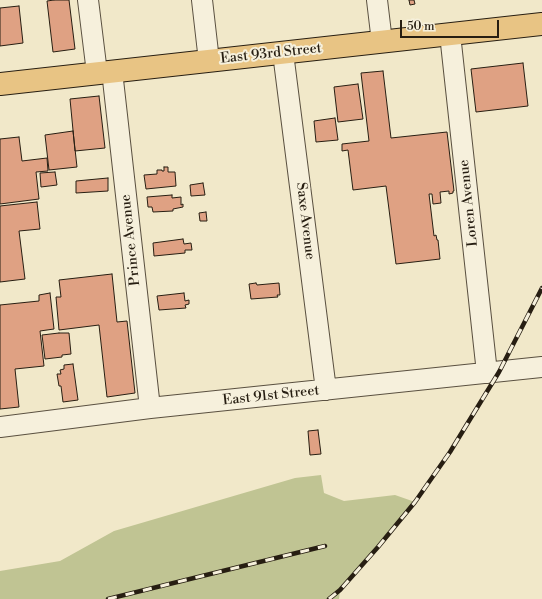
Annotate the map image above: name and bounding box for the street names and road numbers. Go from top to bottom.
street label: East 93rd Street [219,40,323,68]
street label: Loren Avenue [456,159,482,247]
street label: Saxe Avenue [292,181,318,261]
street label: Prince Avenue [118,193,144,287]
street label: East 91st Street [222,383,320,409]

